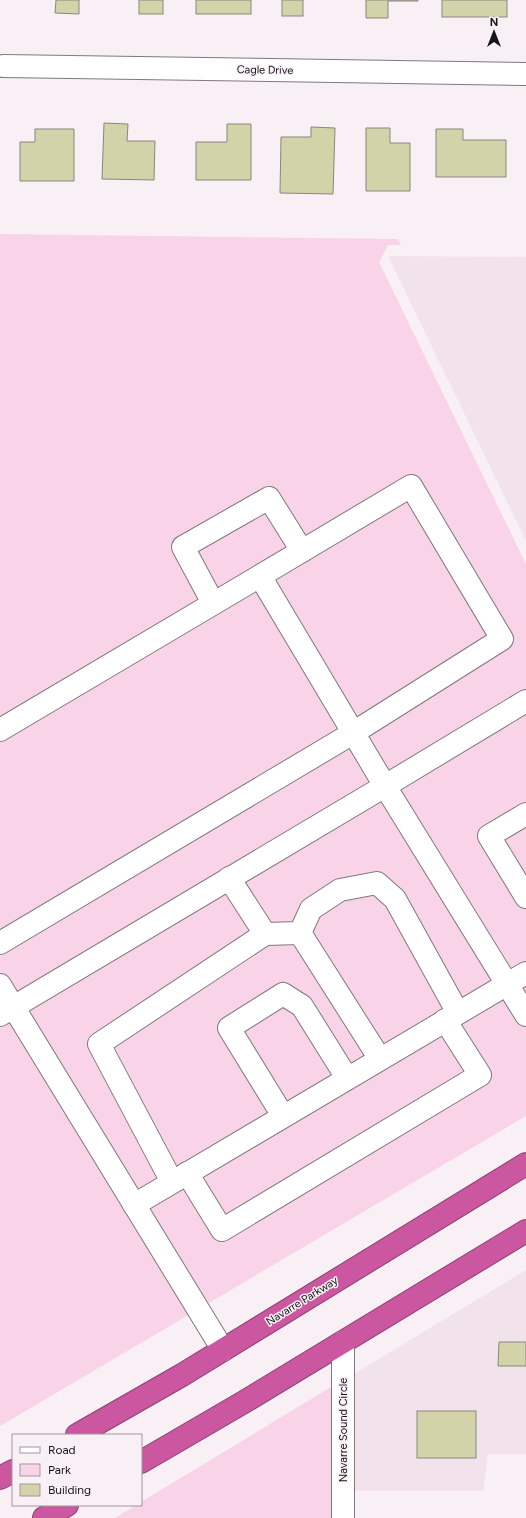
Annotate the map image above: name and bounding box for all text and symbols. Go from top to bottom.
north arrow [474,12,514,52]
text: N [490,16,498,29]
street label: Cagle Drive [237,63,293,77]
street label: Navarre Parkway [264,1274,340,1328]
street label: Navarre Sound Circle [337,1378,350,1482]
legend [12,1434,142,1506]
text: Road [48,1443,76,1457]
text: Park [48,1463,71,1477]
text: Building [48,1483,91,1497]

